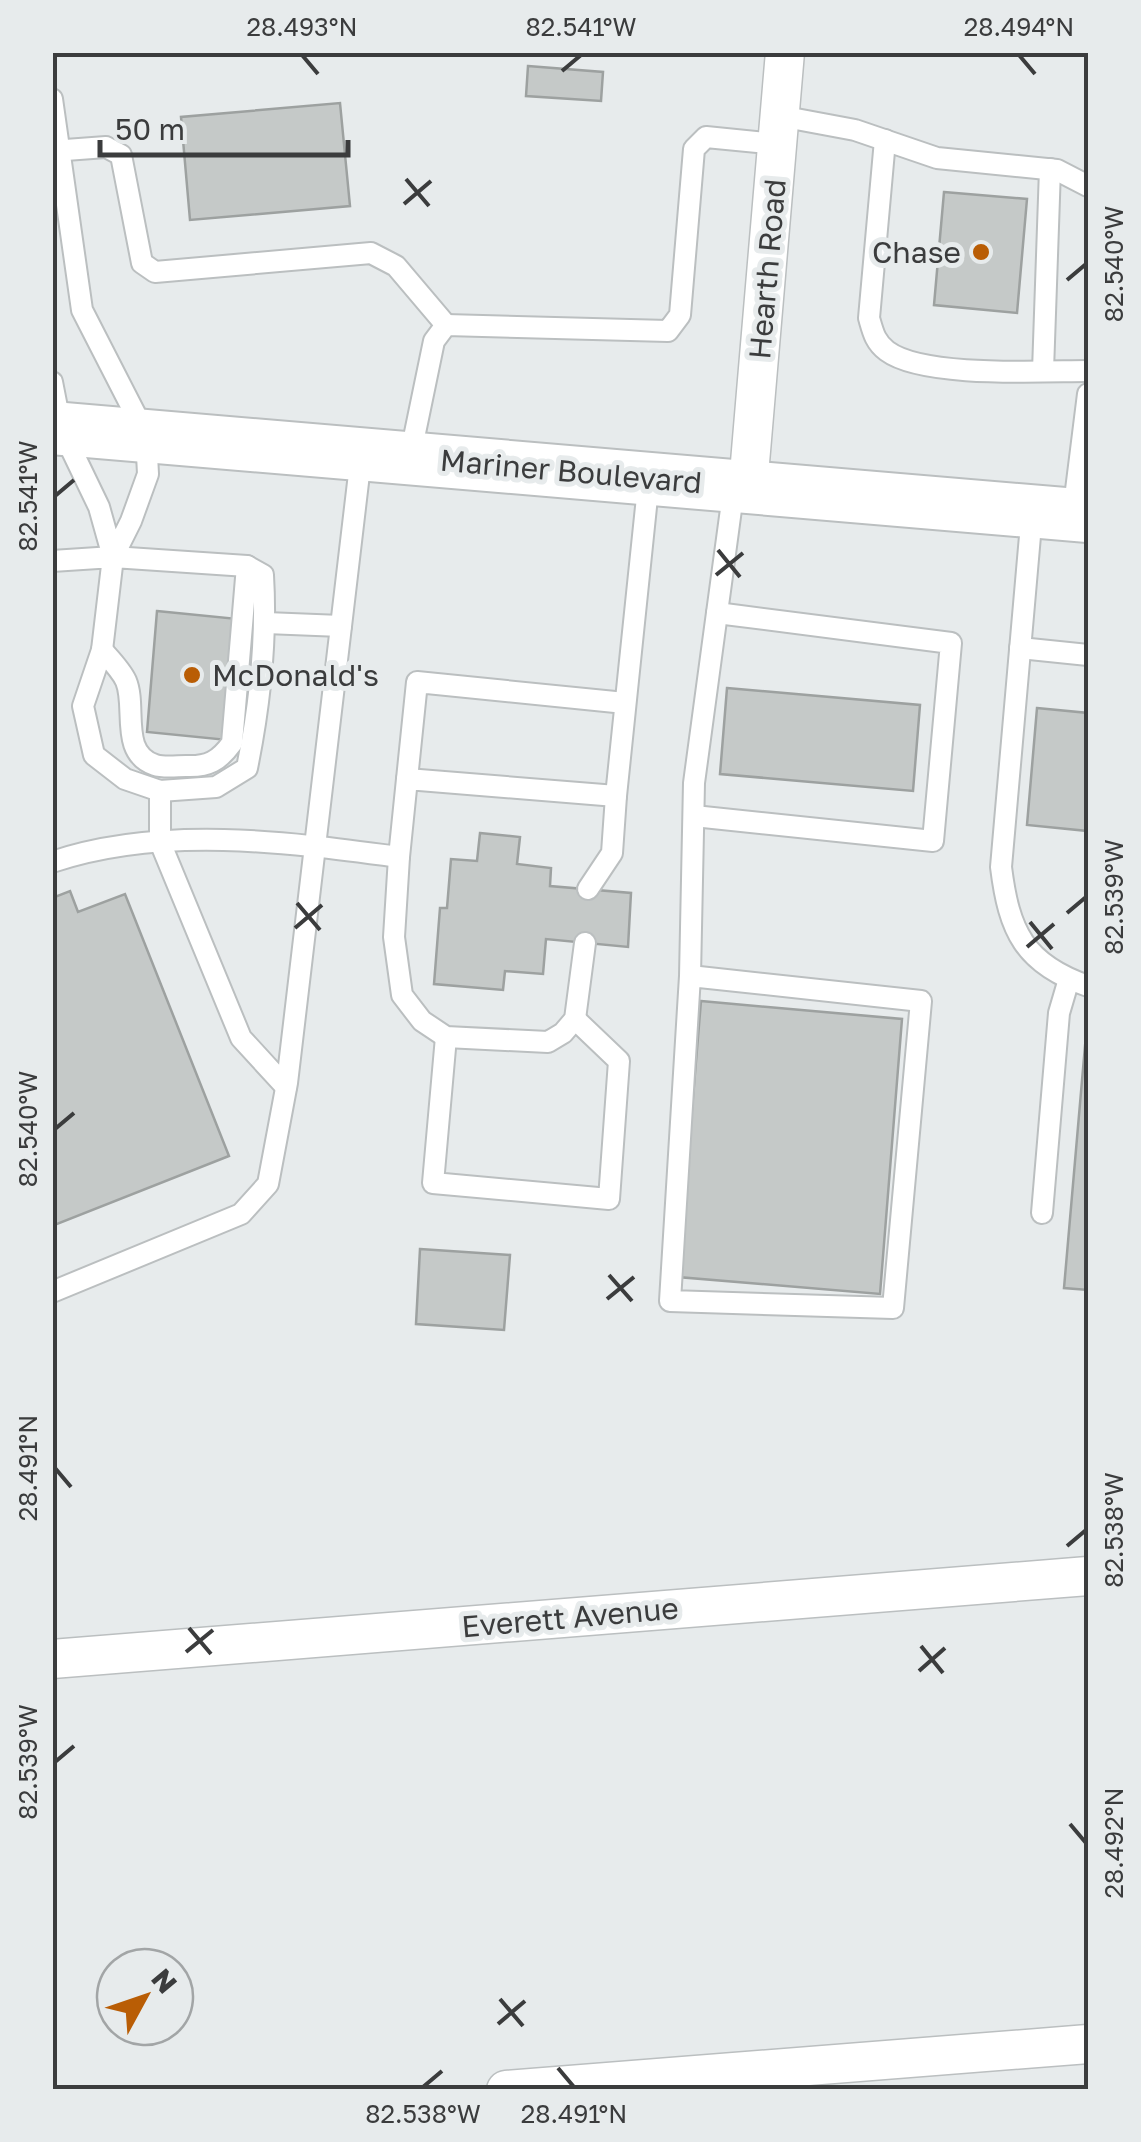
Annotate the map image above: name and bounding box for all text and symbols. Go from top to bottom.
text: 28.493°N [246,11,358,42]
text: 82.541°W [526,11,636,42]
text: 28.494°N [964,11,1074,42]
scale bar [100,95,348,157]
text: 50 m [115,111,185,147]
street label: Hearth Road [741,177,793,361]
text: 82.540°W [1098,206,1129,322]
place label: Chase [872,234,961,270]
marker: Chase [970,241,992,263]
text: 82.541°W [12,441,43,551]
street label: Mariner Boulevard [439,442,703,500]
place label: McDonald's [212,657,379,693]
marker: McDonald's [181,664,203,686]
text: 82.539°W [1098,839,1129,955]
text: 82.540°W [12,1071,43,1187]
text: 28.491°N [12,1415,43,1521]
text: 82.538°W [1098,1472,1129,1588]
street label: Everett Avenue [460,1590,680,1644]
text: 82.539°W [12,1704,43,1820]
text: 28.492°N [1098,1788,1129,1898]
north arrow [95,1947,195,2047]
text: N [145,1962,184,1999]
text: 82.538°W [365,2098,481,2129]
text: 28.491°N [521,2098,627,2129]

